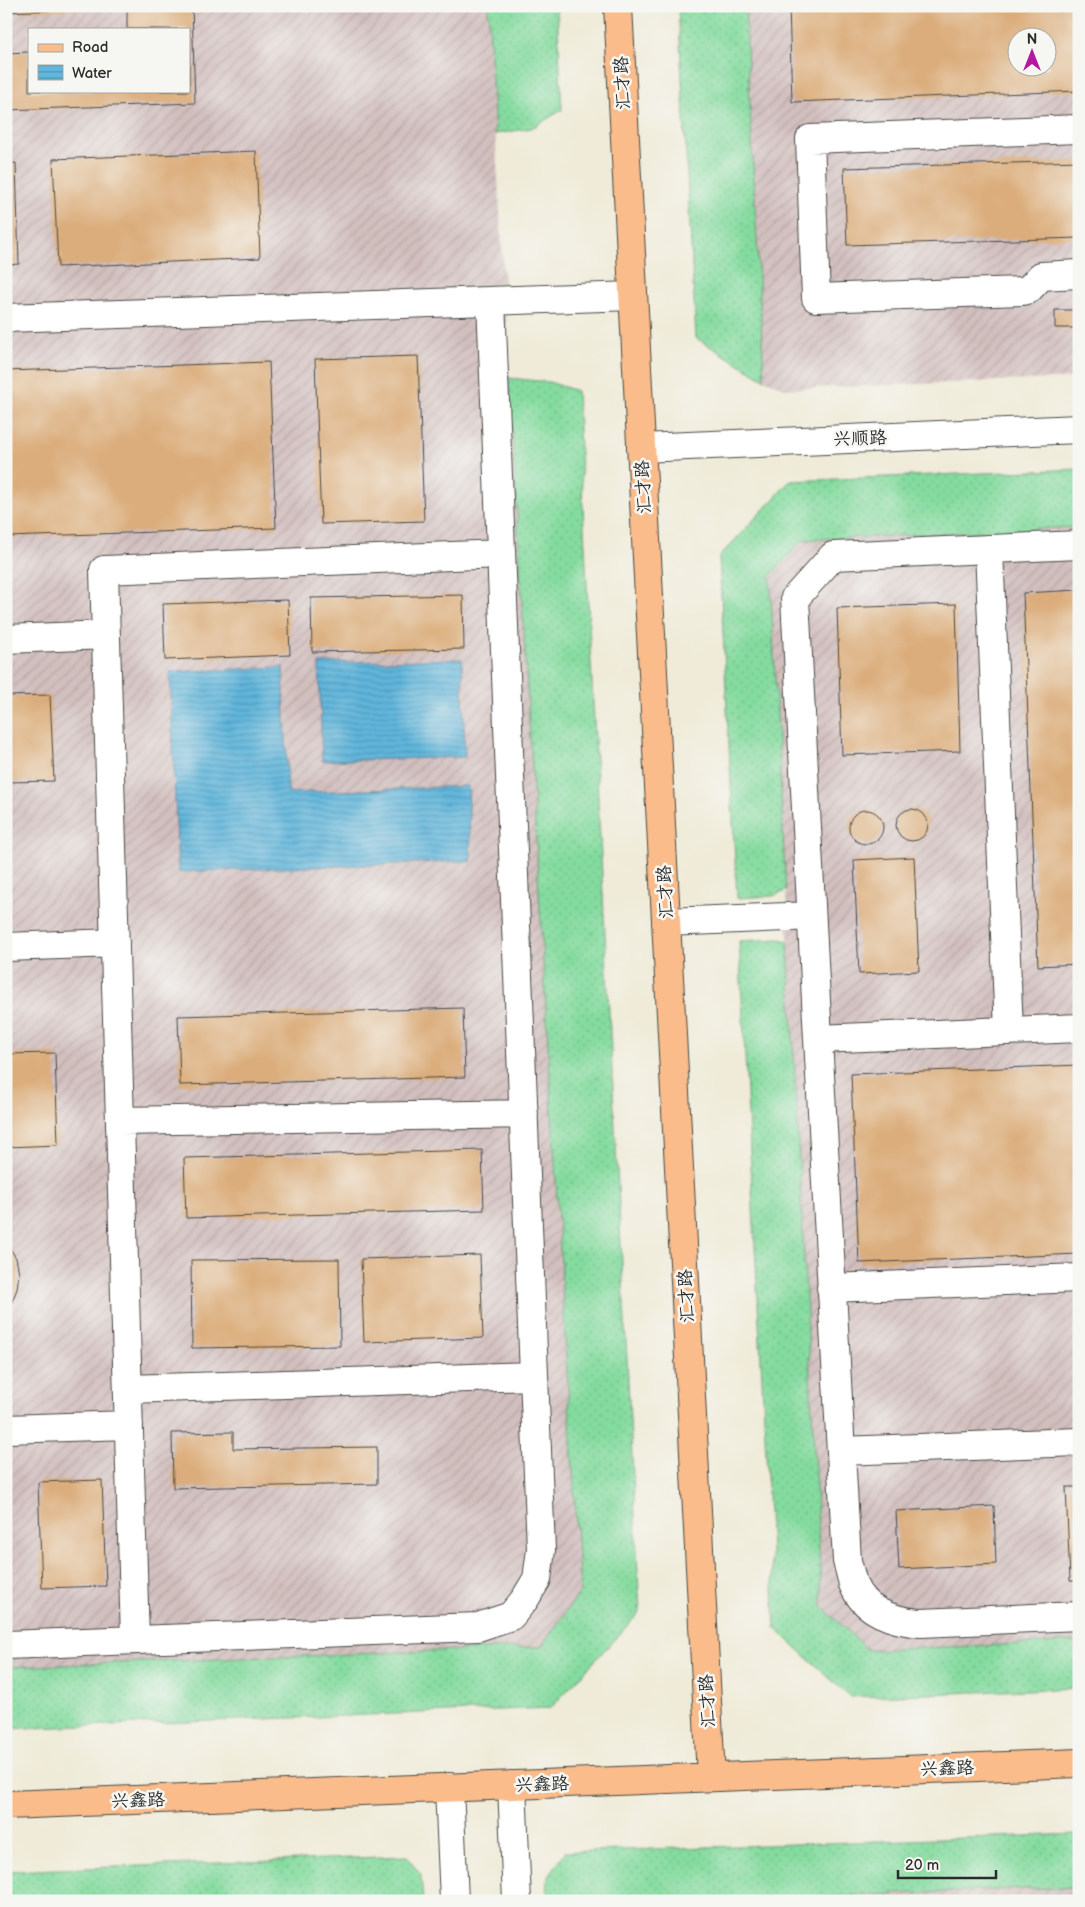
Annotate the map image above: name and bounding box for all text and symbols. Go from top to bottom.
legend [28,28,190,92]
north arrow [1008,28,1058,78]
text: N [1027,31,1037,48]
text: Road [72,38,108,57]
street label: 汇才路 [611,55,634,110]
text: Water [72,64,112,83]
street label: 兴顺路 [833,427,887,450]
street label: 汇才路 [632,459,655,514]
street label: 汇才路 [654,864,677,919]
street label: 汇才路 [675,1268,698,1323]
street label: 汇才路 [696,1673,719,1728]
street label: 兴鑫路 [920,1757,974,1780]
street label: 兴鑫路 [515,1773,569,1796]
street label: 兴鑫路 [111,1789,165,1812]
scale bar [898,1847,995,1879]
text: 20 m [905,1856,939,1875]

